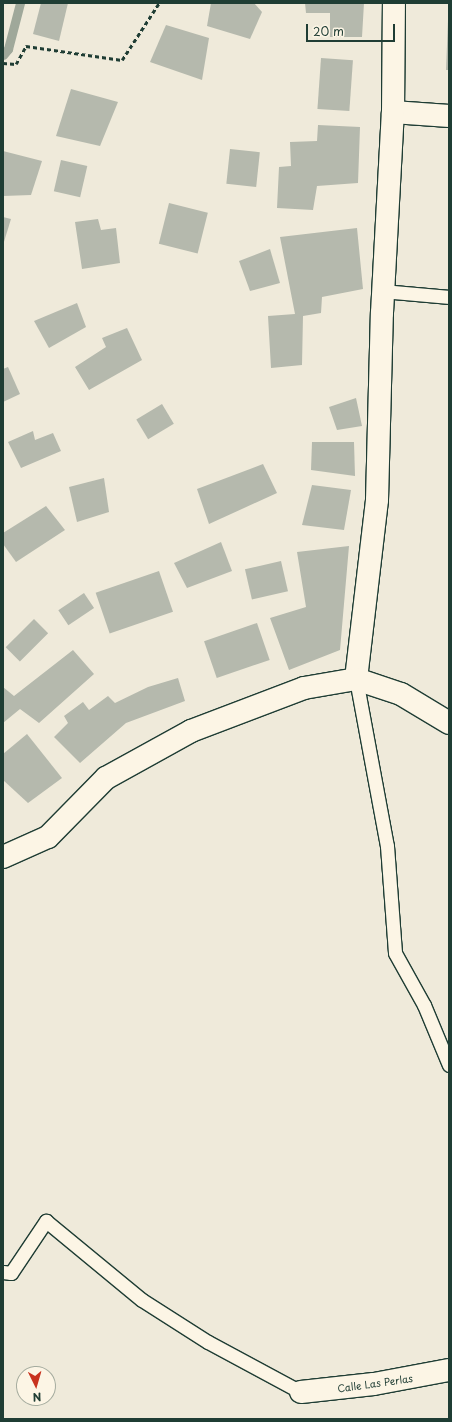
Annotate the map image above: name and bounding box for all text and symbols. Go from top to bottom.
scale bar [308,16,397,42]
text: 20 m [313,22,344,40]
north arrow [16,1366,56,1406]
street label: Calle Las Perlas [336,1372,414,1394]
text: N [32,1389,42,1406]

